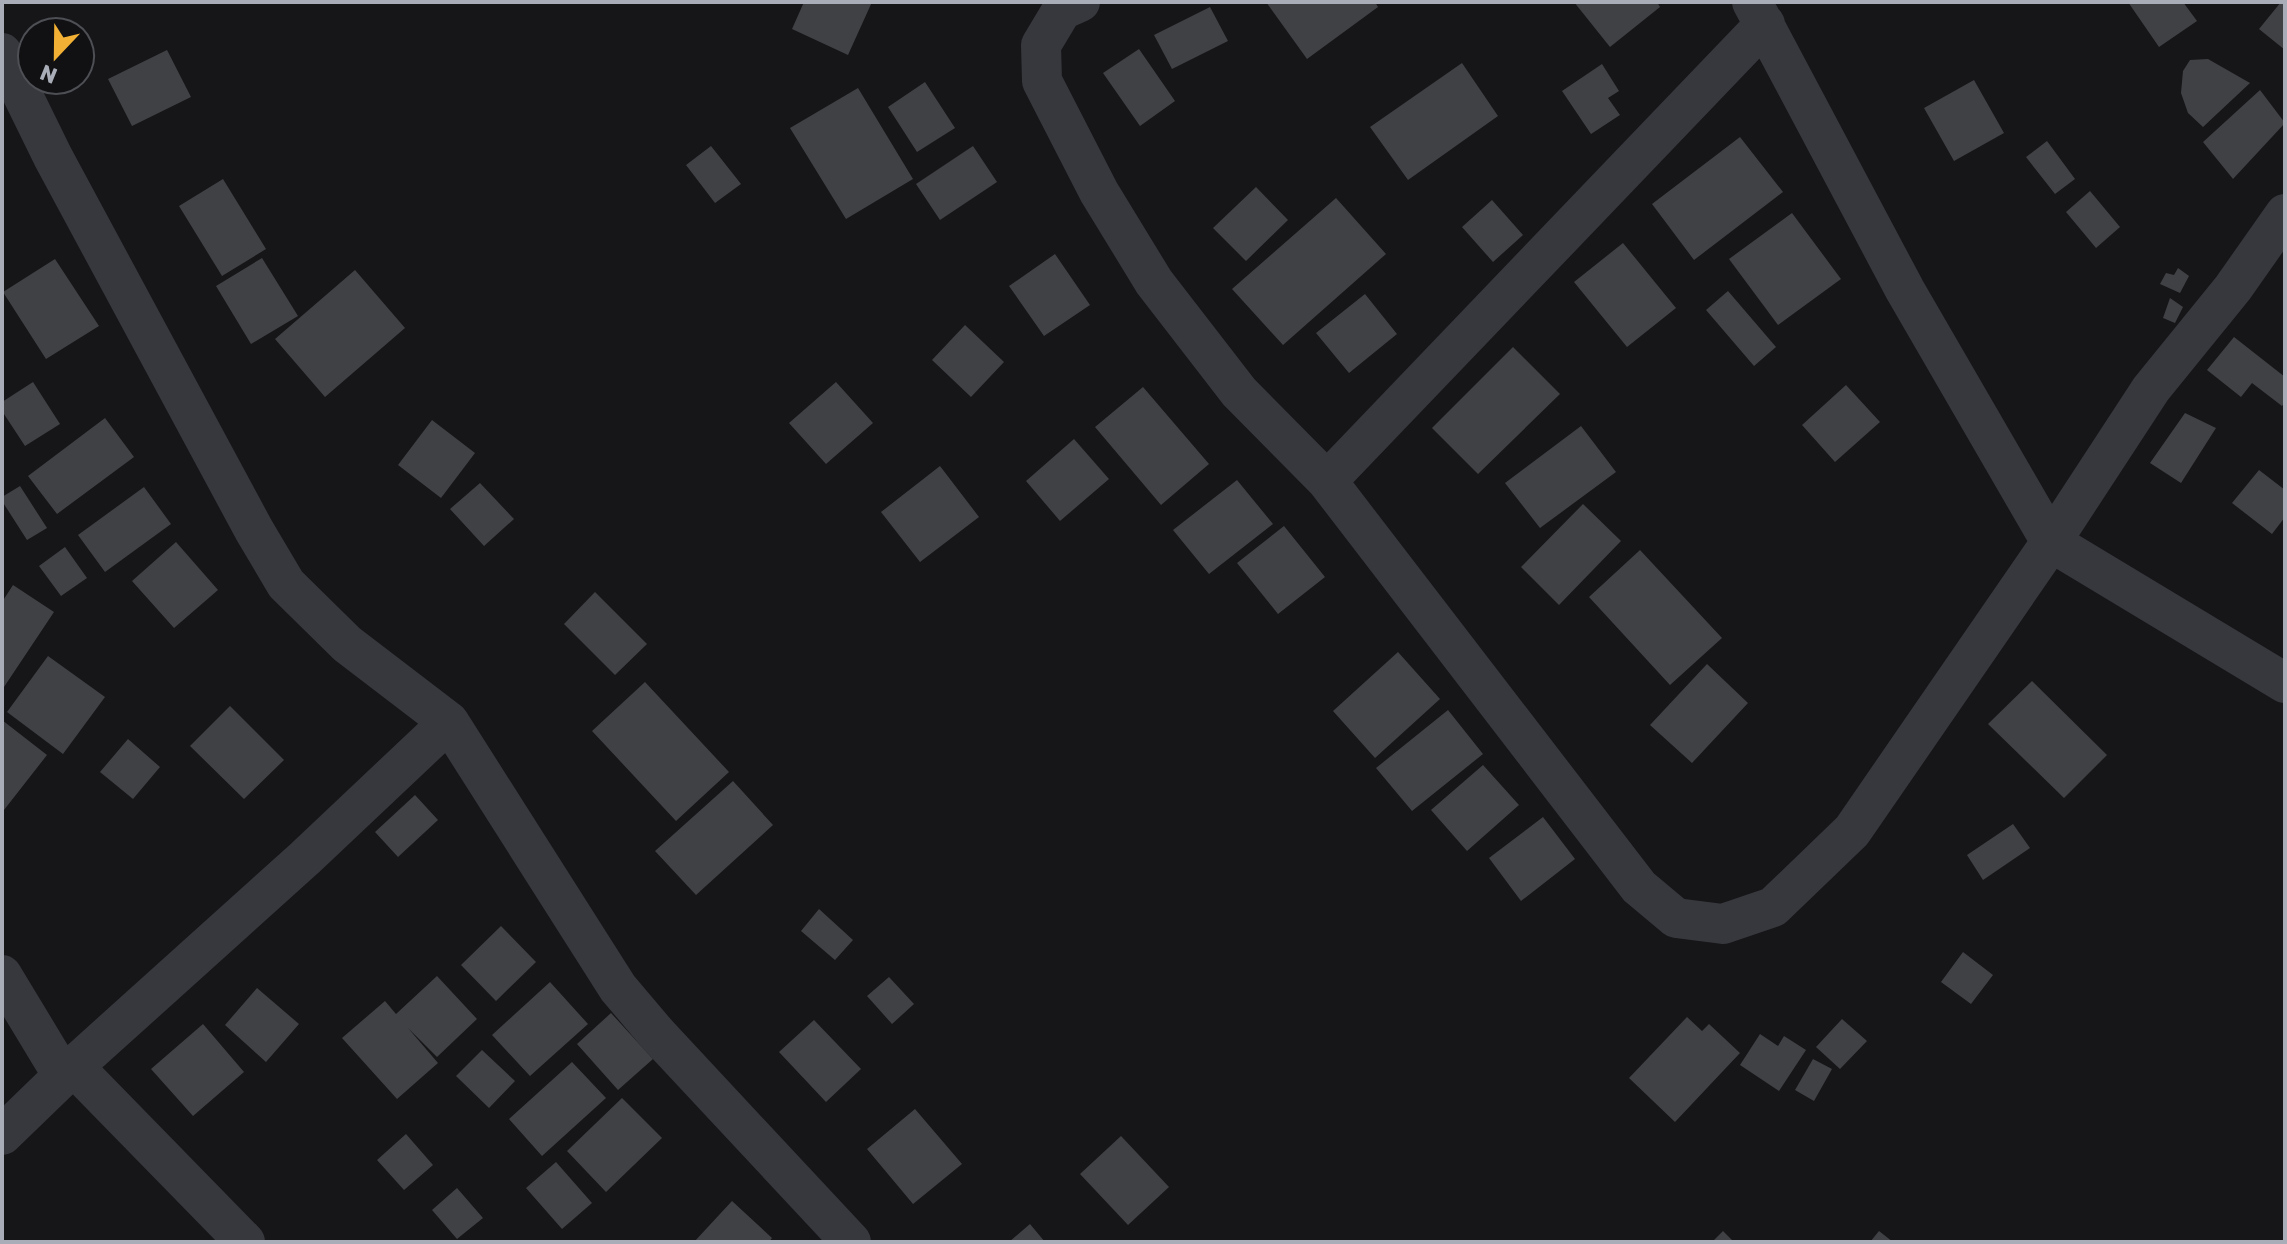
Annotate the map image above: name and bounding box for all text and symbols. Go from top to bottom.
north arrow [16,16,96,96]
text: N [36,59,61,90]

